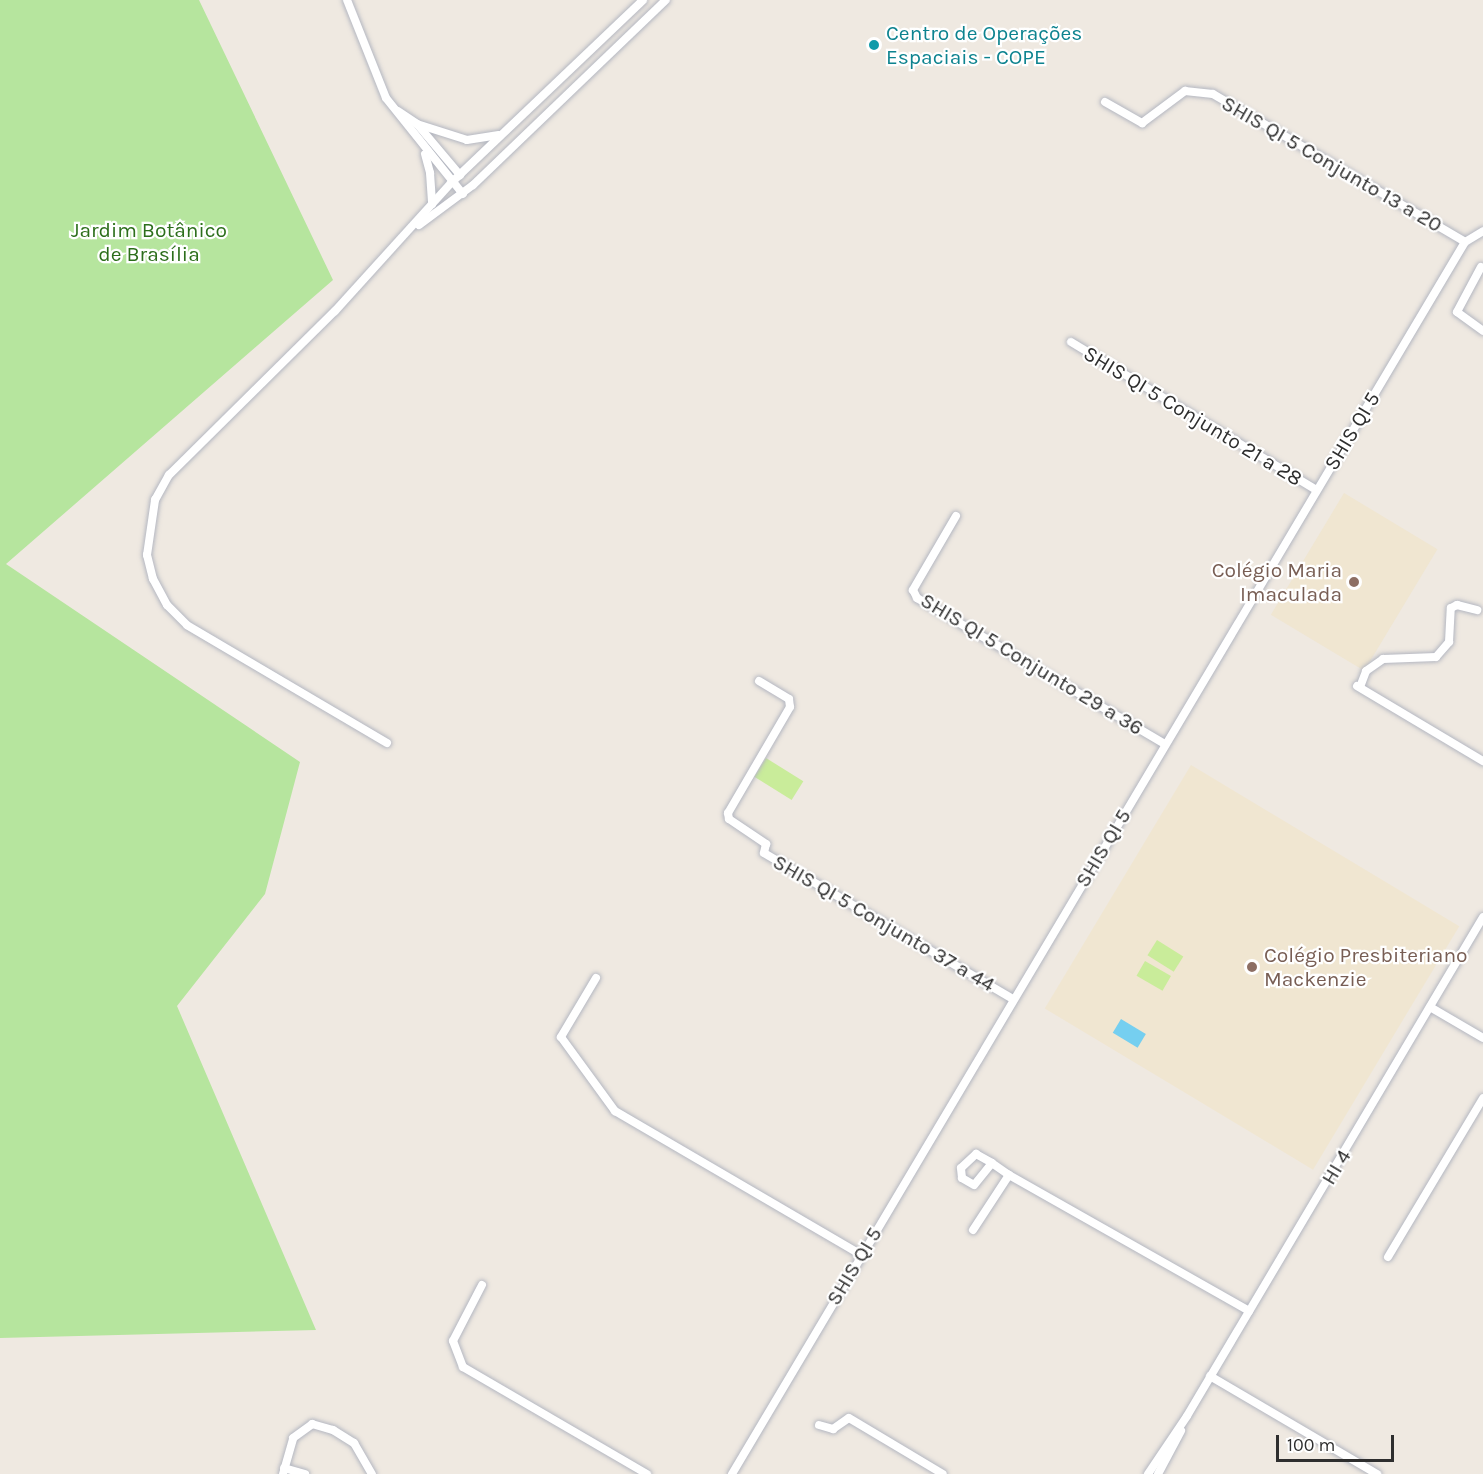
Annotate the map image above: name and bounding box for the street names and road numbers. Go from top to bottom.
street label: SHIS QI 5 Conjunto 13 a 20 [1217,90,1447,238]
street label: SHIS QI 5 Conjunto 21 a 28 [1079,341,1307,491]
street label: SHIS QI 5 [1319,387,1385,475]
street label: SHIS QI 5 Conjunto 29 a 36 [916,587,1148,741]
street label: SHIS QI 5 [1070,804,1136,892]
street label: SHIS QI 5 Conjunto 37 a 44 [768,849,1000,997]
street label: HI 4 [1316,1145,1356,1189]
street label: SHIS QI 5 [821,1222,887,1310]

